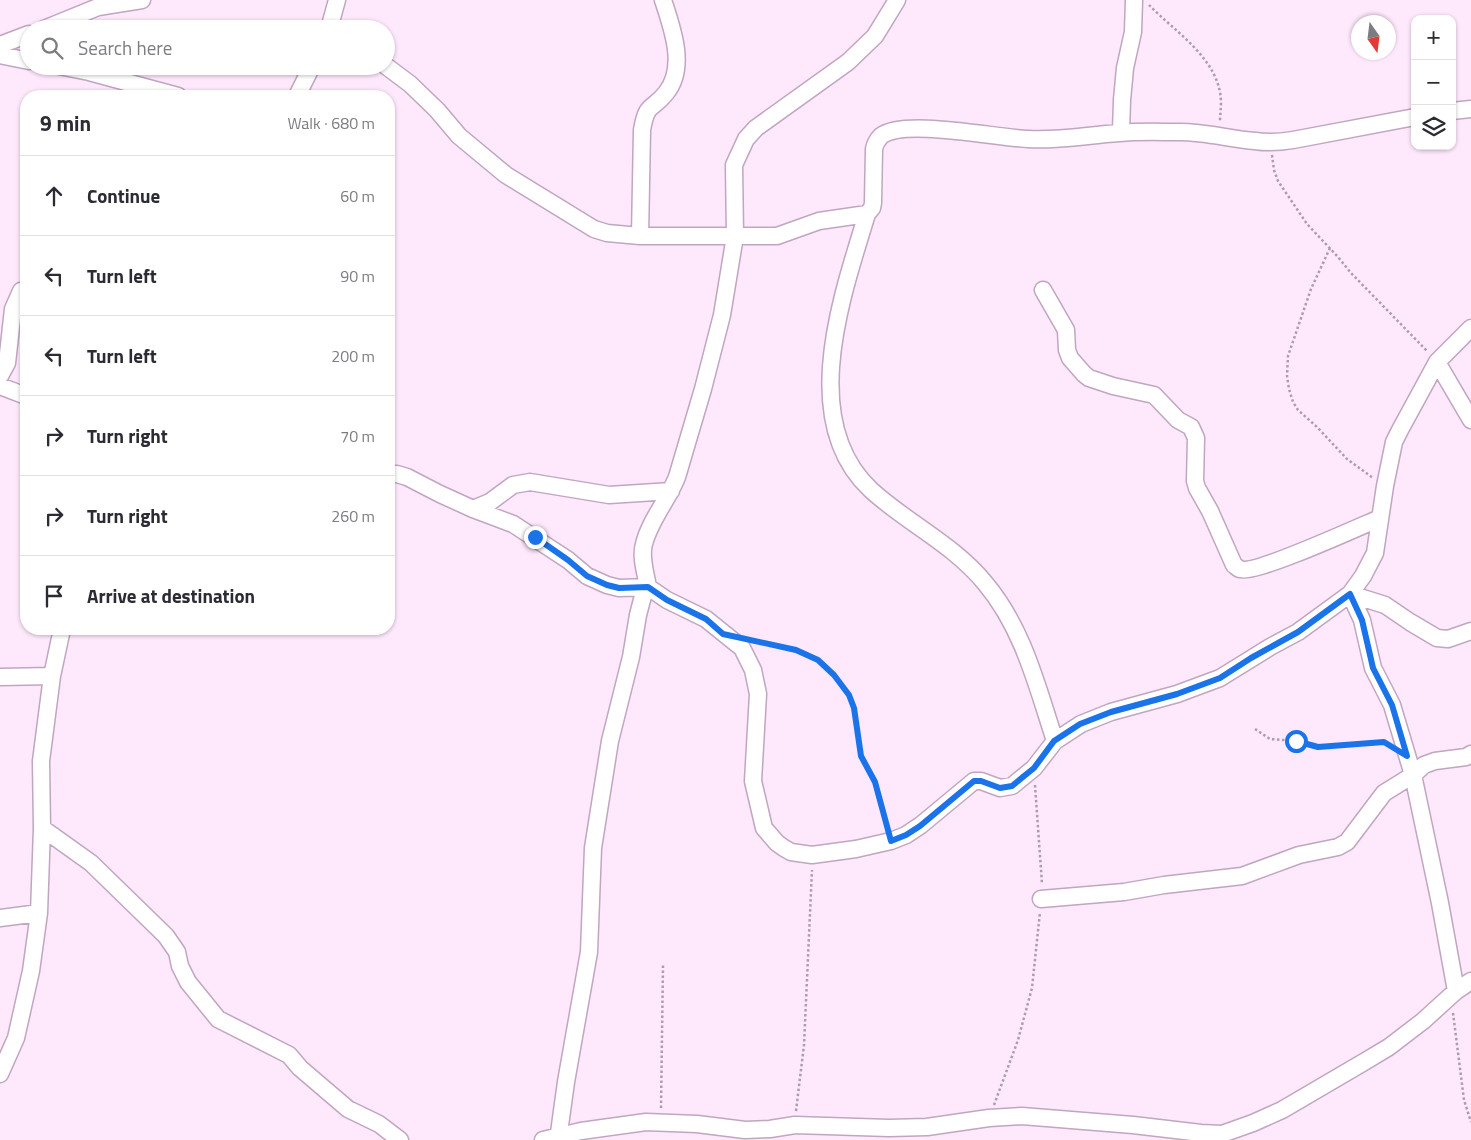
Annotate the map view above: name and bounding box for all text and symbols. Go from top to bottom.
north arrow [1351,15,1396,60]
map controls [1411,15,1456,150]
button: + [1411,15,1456,60]
search box [20,20,395,75]
text: Search here [78,33,172,62]
icon: search [38,34,66,62]
button: − [1411,60,1456,105]
button: layers [1411,105,1456,150]
text: 9 min [40,107,91,139]
text: Walk · 680 m [287,111,375,135]
text: Continue [87,181,160,210]
icon: ahead [40,182,68,210]
text: 60 m [340,184,375,208]
text: Turn left [87,261,157,290]
icon: left [40,262,68,290]
text: 90 m [340,264,375,288]
text: Turn left [87,341,157,370]
icon: left [40,342,68,370]
text: 200 m [331,344,375,368]
text: Turn right [87,421,168,450]
icon: right [40,422,68,450]
text: 70 m [340,424,375,448]
text: Turn right [87,501,168,530]
icon: right [40,502,68,530]
text: 260 m [331,504,375,528]
route end [524,526,547,549]
text: Arrive at destination [87,581,255,610]
icon: arrive [40,582,68,610]
route start [1285,730,1308,753]

